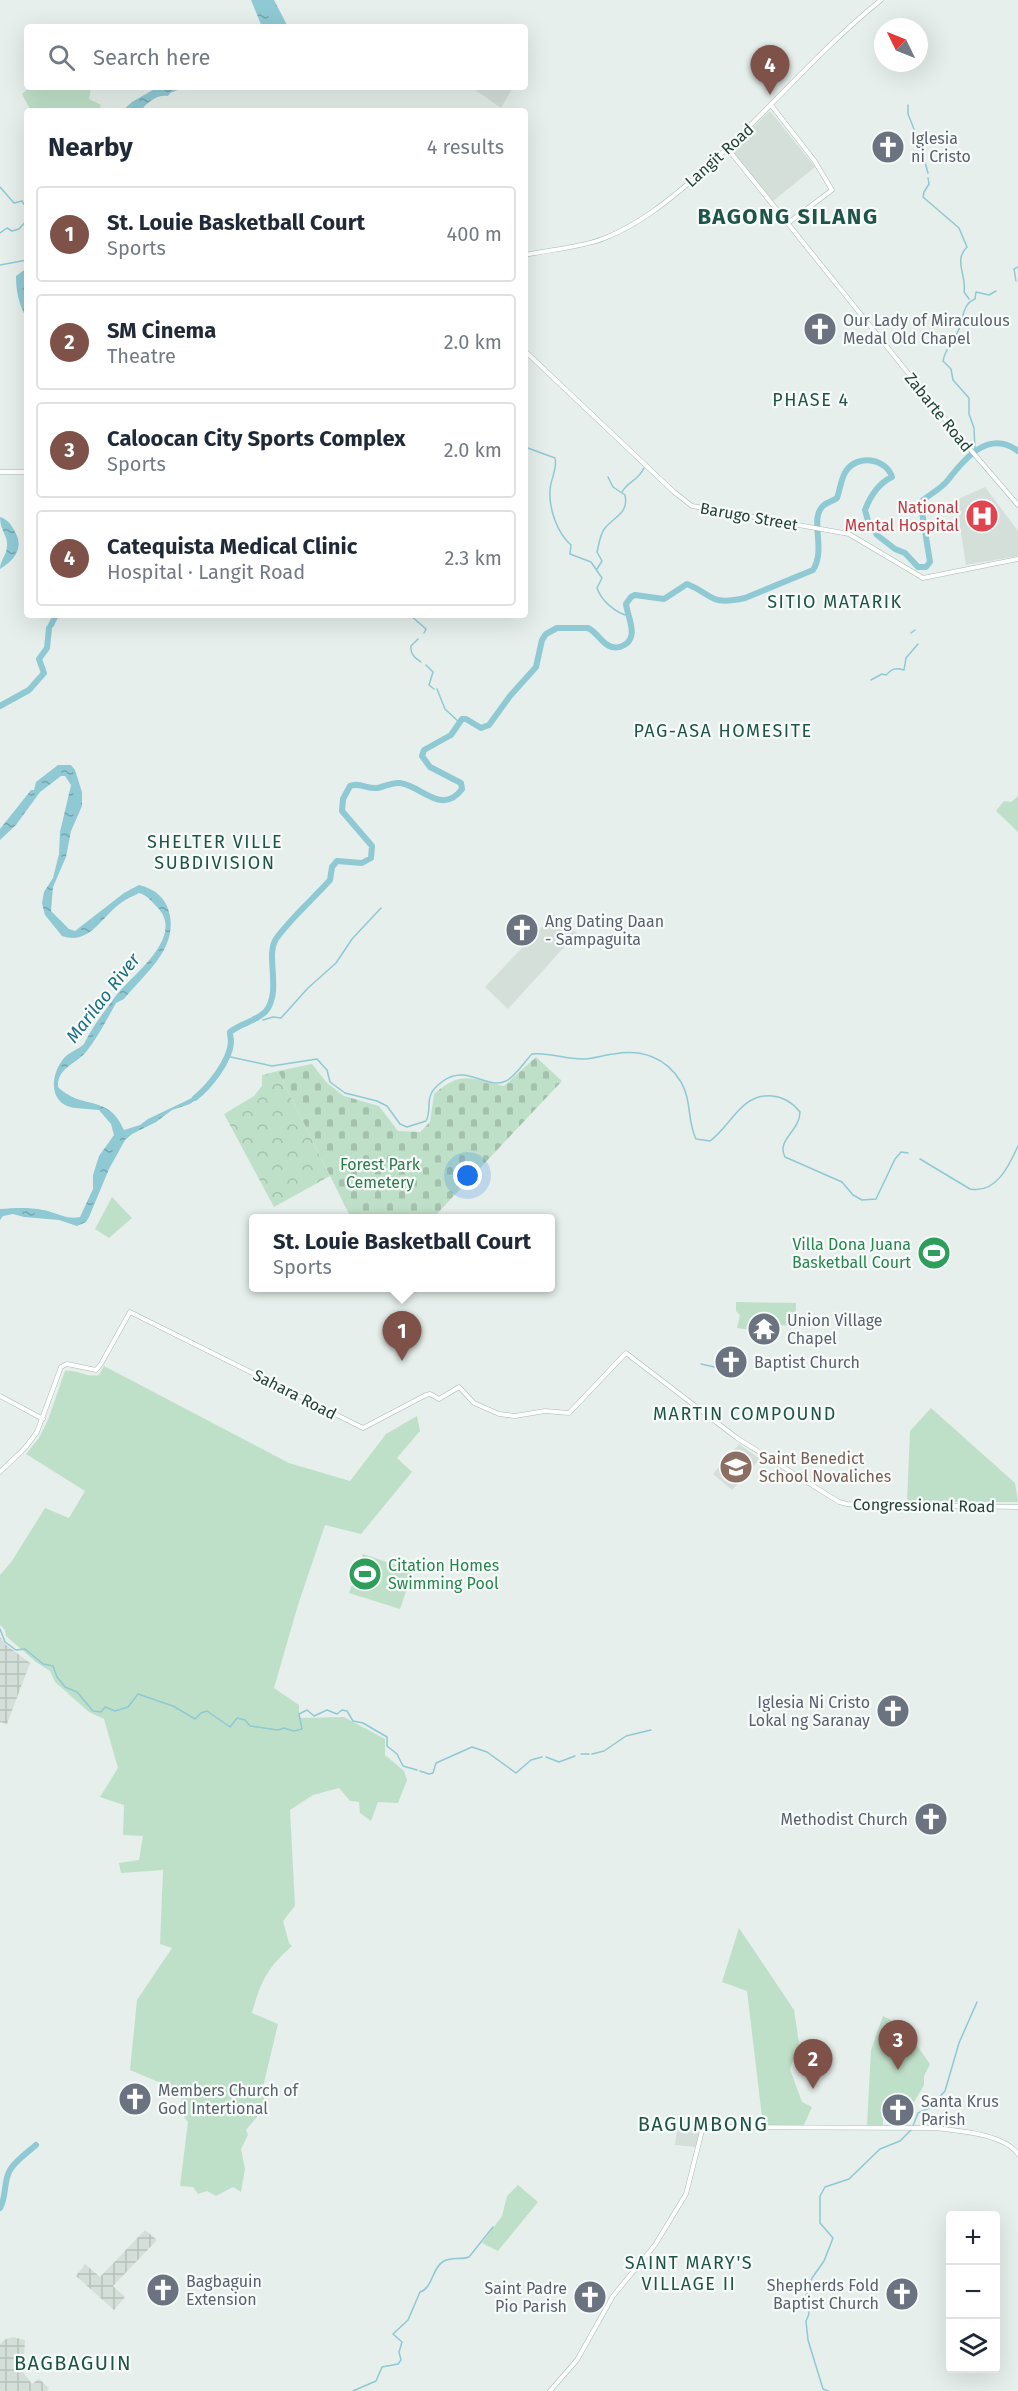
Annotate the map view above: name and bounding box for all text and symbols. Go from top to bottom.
north arrow [874,18,928,72]
search box [24,24,528,90]
icon: search [45,41,78,74]
text: Search here [93,44,211,71]
pin: 4 [750,46,790,95]
street label: Langit Road [681,120,758,191]
church icon: Iglesia ni Cristo [870,129,906,165]
place label: Iglesia ni Cristo [911,129,971,166]
text: Nearby [48,132,133,163]
text: 4 results [427,135,504,159]
district label: BAGONG SILANG [697,203,879,230]
text: St. Louie Basketball Court [107,209,365,236]
text: 1 [65,222,74,246]
text: 400 m [447,222,502,246]
text: Sports [107,236,166,260]
church icon: Our Lady of Miraculous Medal Old Chapel [802,311,838,347]
place label: Our Lady of Miraculous Medal Old Chapel [843,311,1010,348]
text: SM Cinema [107,317,216,344]
text: 2 [64,330,75,354]
text: 2.0 km [444,330,502,354]
text: Theatre [107,344,176,368]
street label: Zabarte Road [901,369,976,456]
district label: PHASE 4 [772,389,850,411]
text: Caloocan City Sports Complex [107,425,406,452]
text: 3 [64,438,75,462]
text: 2.0 km [444,438,502,462]
text: Sports [107,452,166,476]
place label: National Mental Hospital [845,498,959,535]
hospital icon: National Mental Hospital [964,498,1000,534]
street label: Barugo Street [699,499,800,534]
text: Catequista Medical Clinic [107,533,357,560]
text: 4 [64,546,75,570]
text: 2.3 km [444,546,502,570]
text: Hospital · Langit Road [107,560,305,584]
district label: SITIO MATARIK [767,591,903,613]
district label: PAG-ASA HOMESITE [633,720,813,742]
district label: SHELTER VILLE SUBDIVISION [147,831,283,874]
church icon: Ang Dating Daan - Sampaguita [504,912,540,948]
place label: Ang Dating Daan - Sampaguita [545,912,664,949]
water label: Marilao River [61,948,145,1047]
park label: Forest Park Cemetery [340,1155,421,1192]
your location [453,1161,482,1190]
popup [249,1214,555,1292]
text: St. Louie Basketball Court [273,1228,531,1255]
place label: Villa Dona Juana Basketball Court [792,1235,911,1272]
sports icon: Villa Dona Juana Basketball Court [916,1235,952,1271]
text: Sports [273,1255,332,1279]
temple icon: Union Village Chapel [746,1311,782,1347]
place label: Union Village Chapel [787,1311,882,1348]
pin: 1 [382,1312,422,1361]
church icon: Baptist Church [713,1344,749,1380]
place label: Baptist Church [754,1353,860,1372]
street label: Sahara Road [250,1365,340,1424]
district label: MARTIN COMPOUND [653,1403,837,1425]
school or university icon: Saint Benedict School Novaliches [718,1449,754,1485]
place label: Saint Benedict School Novaliches [759,1449,891,1486]
street label: Congressional Road [853,1495,995,1516]
sports icon: Citation Homes Swimming Pool [347,1556,383,1592]
place label: Citation Homes Swimming Pool [388,1556,499,1593]
place label: Iglesia Ni Cristo Lokal ng Saranay [748,1693,870,1730]
church icon: Iglesia Ni Cristo Lokal ng Saranay [875,1693,911,1729]
church icon: Methodist Church [913,1801,949,1837]
place label: Methodist Church [781,1810,908,1829]
pin: 3 [878,2020,918,2070]
pin: 2 [794,2040,832,2089]
church icon: Members Church of God Intertional [117,2081,153,2117]
place label: Members Church of God Intertional [158,2081,300,2118]
church icon: Santa Krus Parish [880,2092,916,2128]
place label: Santa Krus Parish [921,2092,999,2129]
district label: BAGUMBONG [638,2112,768,2136]
map controls [946,2211,1000,2373]
button: + [946,2211,1000,2265]
district label: SAINT MARY'S VILLAGE II [625,2252,753,2295]
button: − [946,2265,1000,2319]
church icon: Bagbaguin Extension [145,2272,181,2308]
place label: Bagbaguin Extension [186,2272,262,2309]
place label: Shepherds Fold Baptist Church [767,2276,879,2313]
church icon: Shepherds Fold Baptist Church [884,2276,920,2312]
place label: Saint Padre Pio Parish [485,2279,567,2316]
church icon: Saint Padre Pio Parish [572,2279,608,2315]
button: layers [946,2319,1000,2373]
district label: BAGBAGUIN [14,2351,132,2375]

